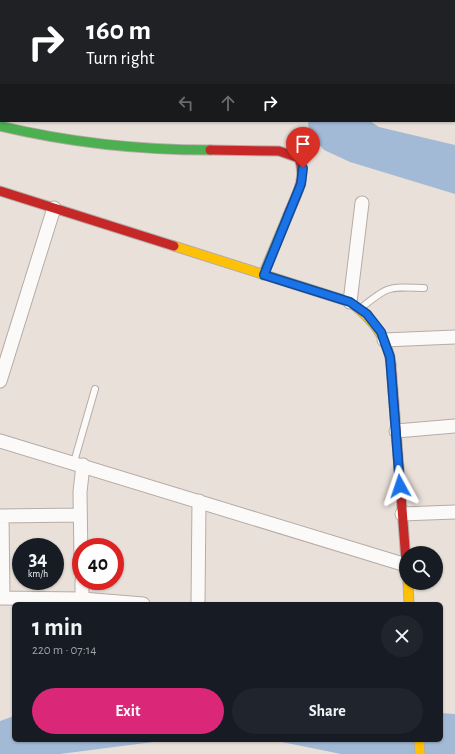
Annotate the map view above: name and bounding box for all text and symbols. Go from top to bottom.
icon: right [20,16,72,68]
text: 160 m [86,17,151,45]
text: Turn right [86,50,155,68]
icon: left [175,92,197,114]
icon: ahead [217,92,239,114]
icon: right [259,92,281,114]
pin [286,127,320,168]
icon: arrive [292,133,314,155]
position arrow [379,465,421,507]
speed limit sign: 40 [72,538,124,590]
map controls [399,546,443,590]
button: search [399,546,443,590]
text: 34 [29,549,47,569]
text: km/h [28,569,48,579]
button: close [381,615,423,657]
text: 1 min [32,616,83,640]
text: 220 m · 07:14 [32,644,97,657]
button: Exit [32,688,224,734]
button: Share [232,688,423,734]

